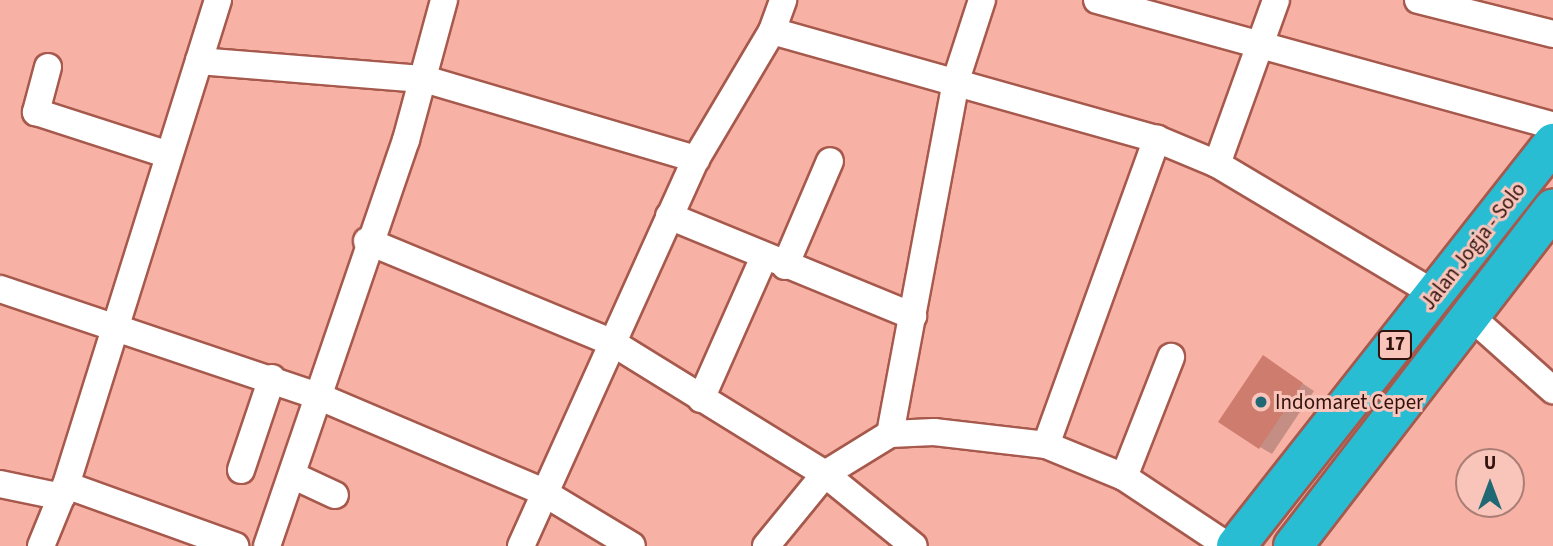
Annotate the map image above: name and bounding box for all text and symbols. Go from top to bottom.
street label: Jalan Jogja - Solo [1415,177,1531,315]
road number: 17 [1378,330,1412,360]
place label: Indomaret Ceper [1275,389,1423,415]
marker: Indomaret Ceper [1253,394,1269,410]
north arrow [1455,448,1525,518]
text: U [1484,450,1496,477]

